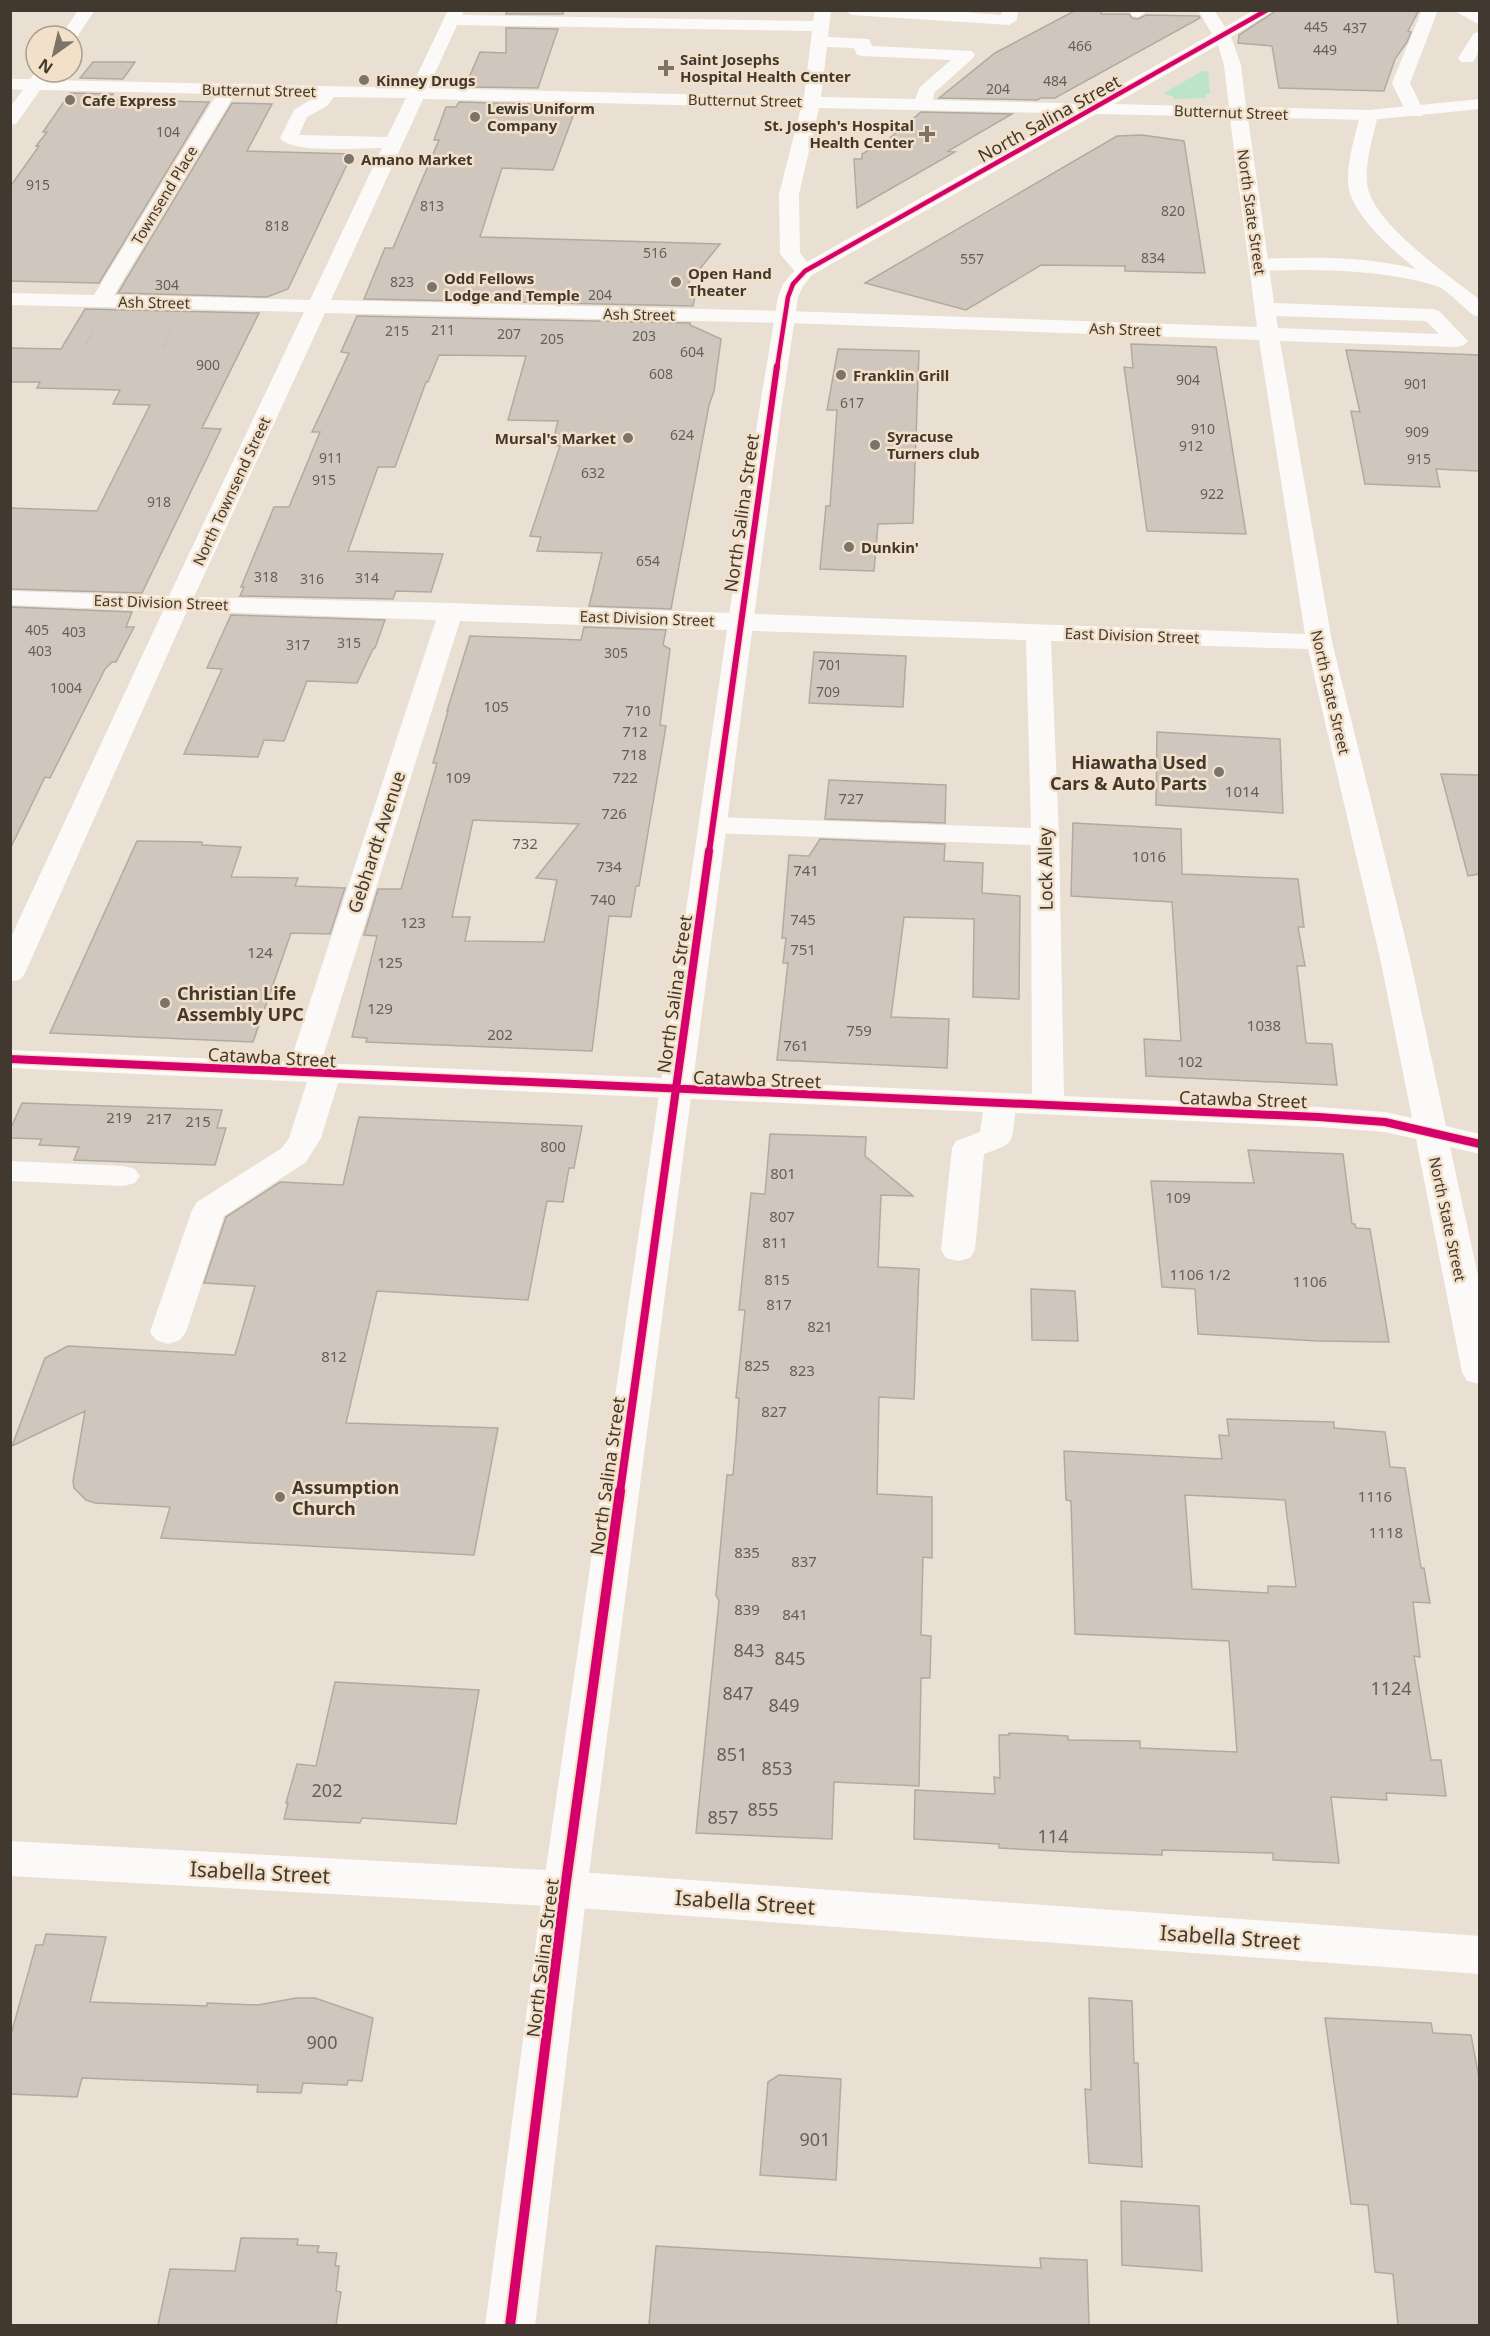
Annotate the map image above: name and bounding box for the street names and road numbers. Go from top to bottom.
street label: North Salina Street [973,69,1125,167]
street label: Butternut Street [202,79,317,101]
street label: Butternut Street [688,89,803,111]
street label: Butternut Street [1174,100,1289,124]
street label: Townsend Place [127,142,201,248]
street label: North State Street [1233,148,1271,277]
street label: Ash Street [118,291,191,313]
street label: Ash Street [603,303,676,325]
street label: Ash Street [1089,318,1162,340]
street label: North Townsend Street [188,413,275,569]
street label: North Salina Street [718,432,764,594]
street label: East Division Street [93,590,229,614]
street label: East Division Street [579,606,715,630]
street label: East Division Street [1064,623,1200,647]
street label: North State Street [1307,628,1355,757]
street label: Gebhardt Avenue [342,768,410,916]
street label: Lock Alley [1032,826,1058,911]
street label: North Salina Street [651,913,697,1075]
street label: Catawba Street [207,1042,337,1072]
street label: Catawba Street [692,1065,822,1093]
street label: Catawba Street [1178,1085,1308,1113]
street label: North State Street [1425,1155,1471,1284]
street label: North Salina Street [584,1395,630,1557]
street label: Isabella Street [189,1854,331,1890]
street label: North Salina Street [520,1877,564,2039]
street label: Isabella Street [674,1883,816,1921]
street label: Isabella Street [1159,1918,1301,1956]

